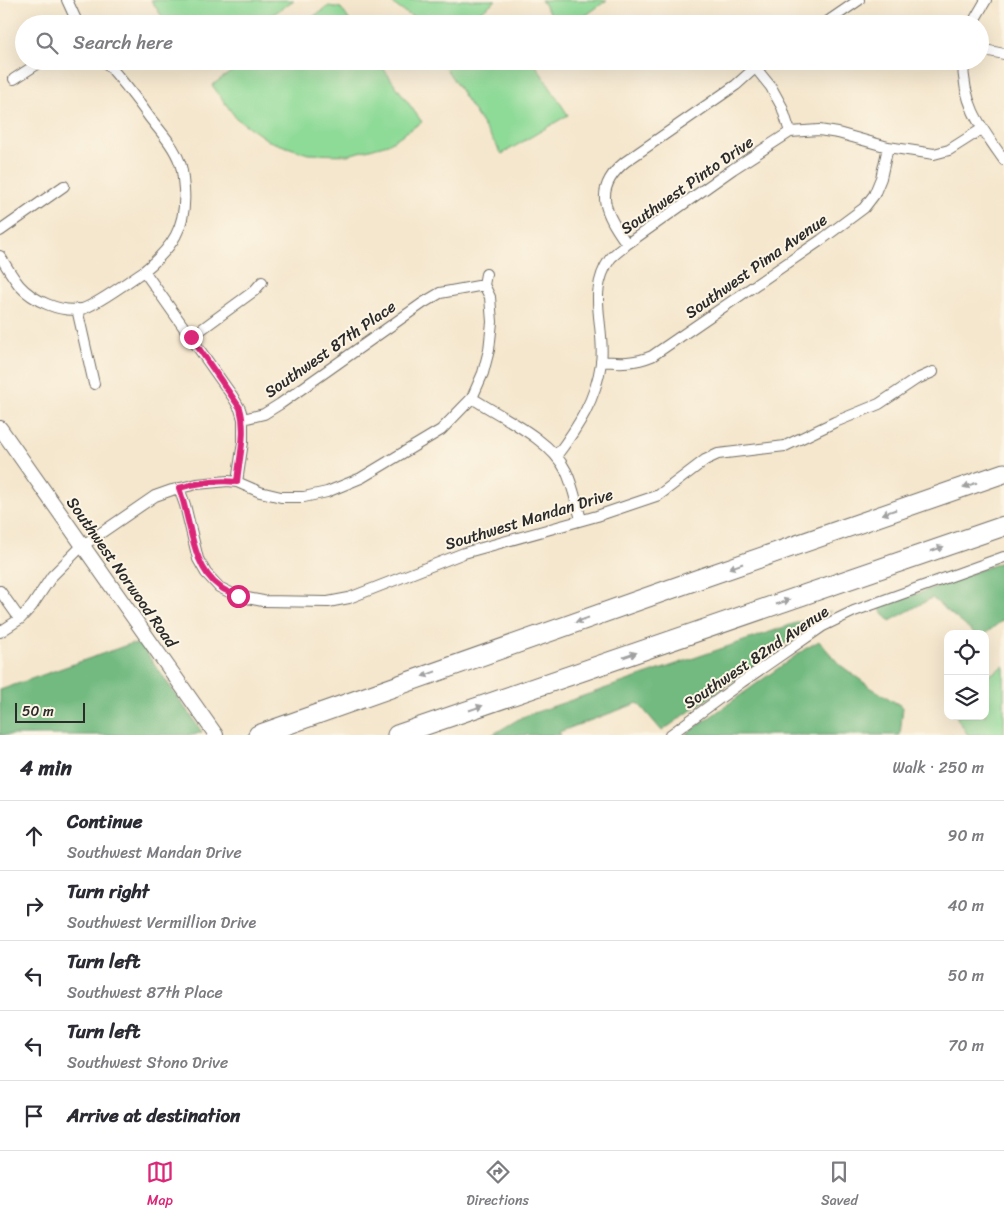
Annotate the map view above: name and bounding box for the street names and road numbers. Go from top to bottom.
street label: Southwest Pinto Drive [614,128,760,242]
street label: Southwest Pima Avenue [678,206,834,326]
street label: Southwest 87th Place [258,292,402,406]
street label: Southwest Mandan Drive [441,480,617,558]
street label: Southwest Norwood Road [59,490,186,655]
street label: Southwest 82nd Avenue [677,597,835,717]

